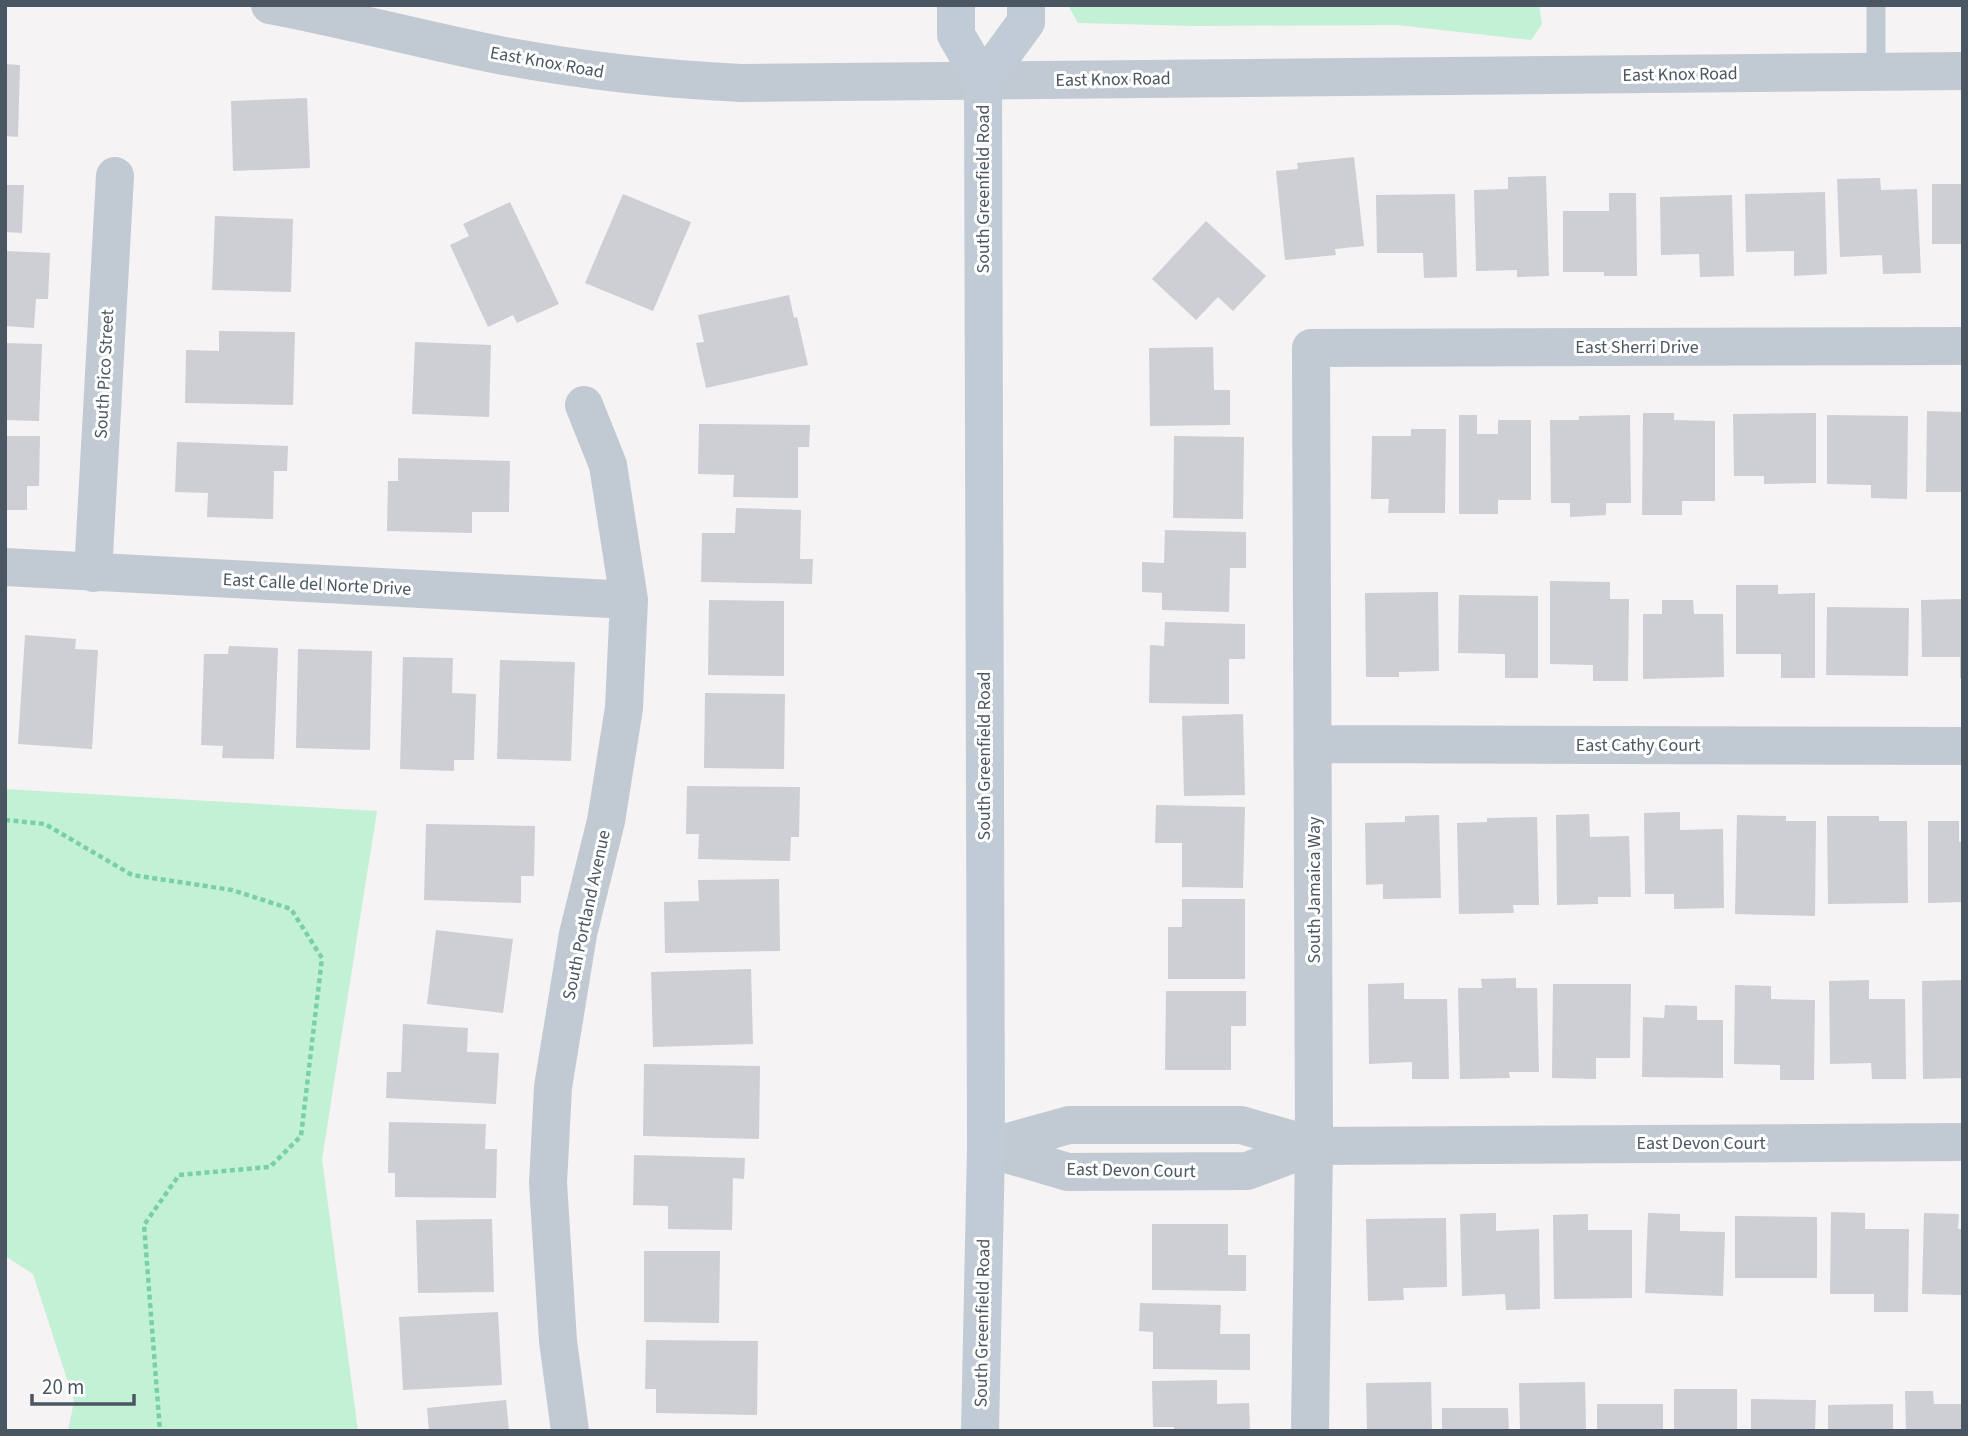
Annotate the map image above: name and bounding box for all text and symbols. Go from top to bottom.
street label: East Knox Road [488,40,606,85]
street label: East Knox Road [1622,61,1738,88]
street label: East Knox Road [1055,66,1171,93]
street label: South Greenfield Road [971,105,996,273]
street label: South Pico Street [89,309,120,439]
street label: East Sherri Drive [1575,335,1699,360]
street label: East Calle del Norte Drive [222,567,412,602]
street label: South Greenfield Road [972,672,997,840]
street label: East Cathy Court [1576,733,1700,758]
street label: South Jamaica Way [1302,816,1327,963]
street label: South Portland Avenue [556,828,617,1002]
street label: East Devon Court [1636,1131,1766,1156]
street label: East Devon Court [1066,1157,1196,1184]
street label: South Greenfield Road [969,1238,996,1408]
scale bar [32,1362,133,1406]
text: 20 m [42,1372,84,1402]

